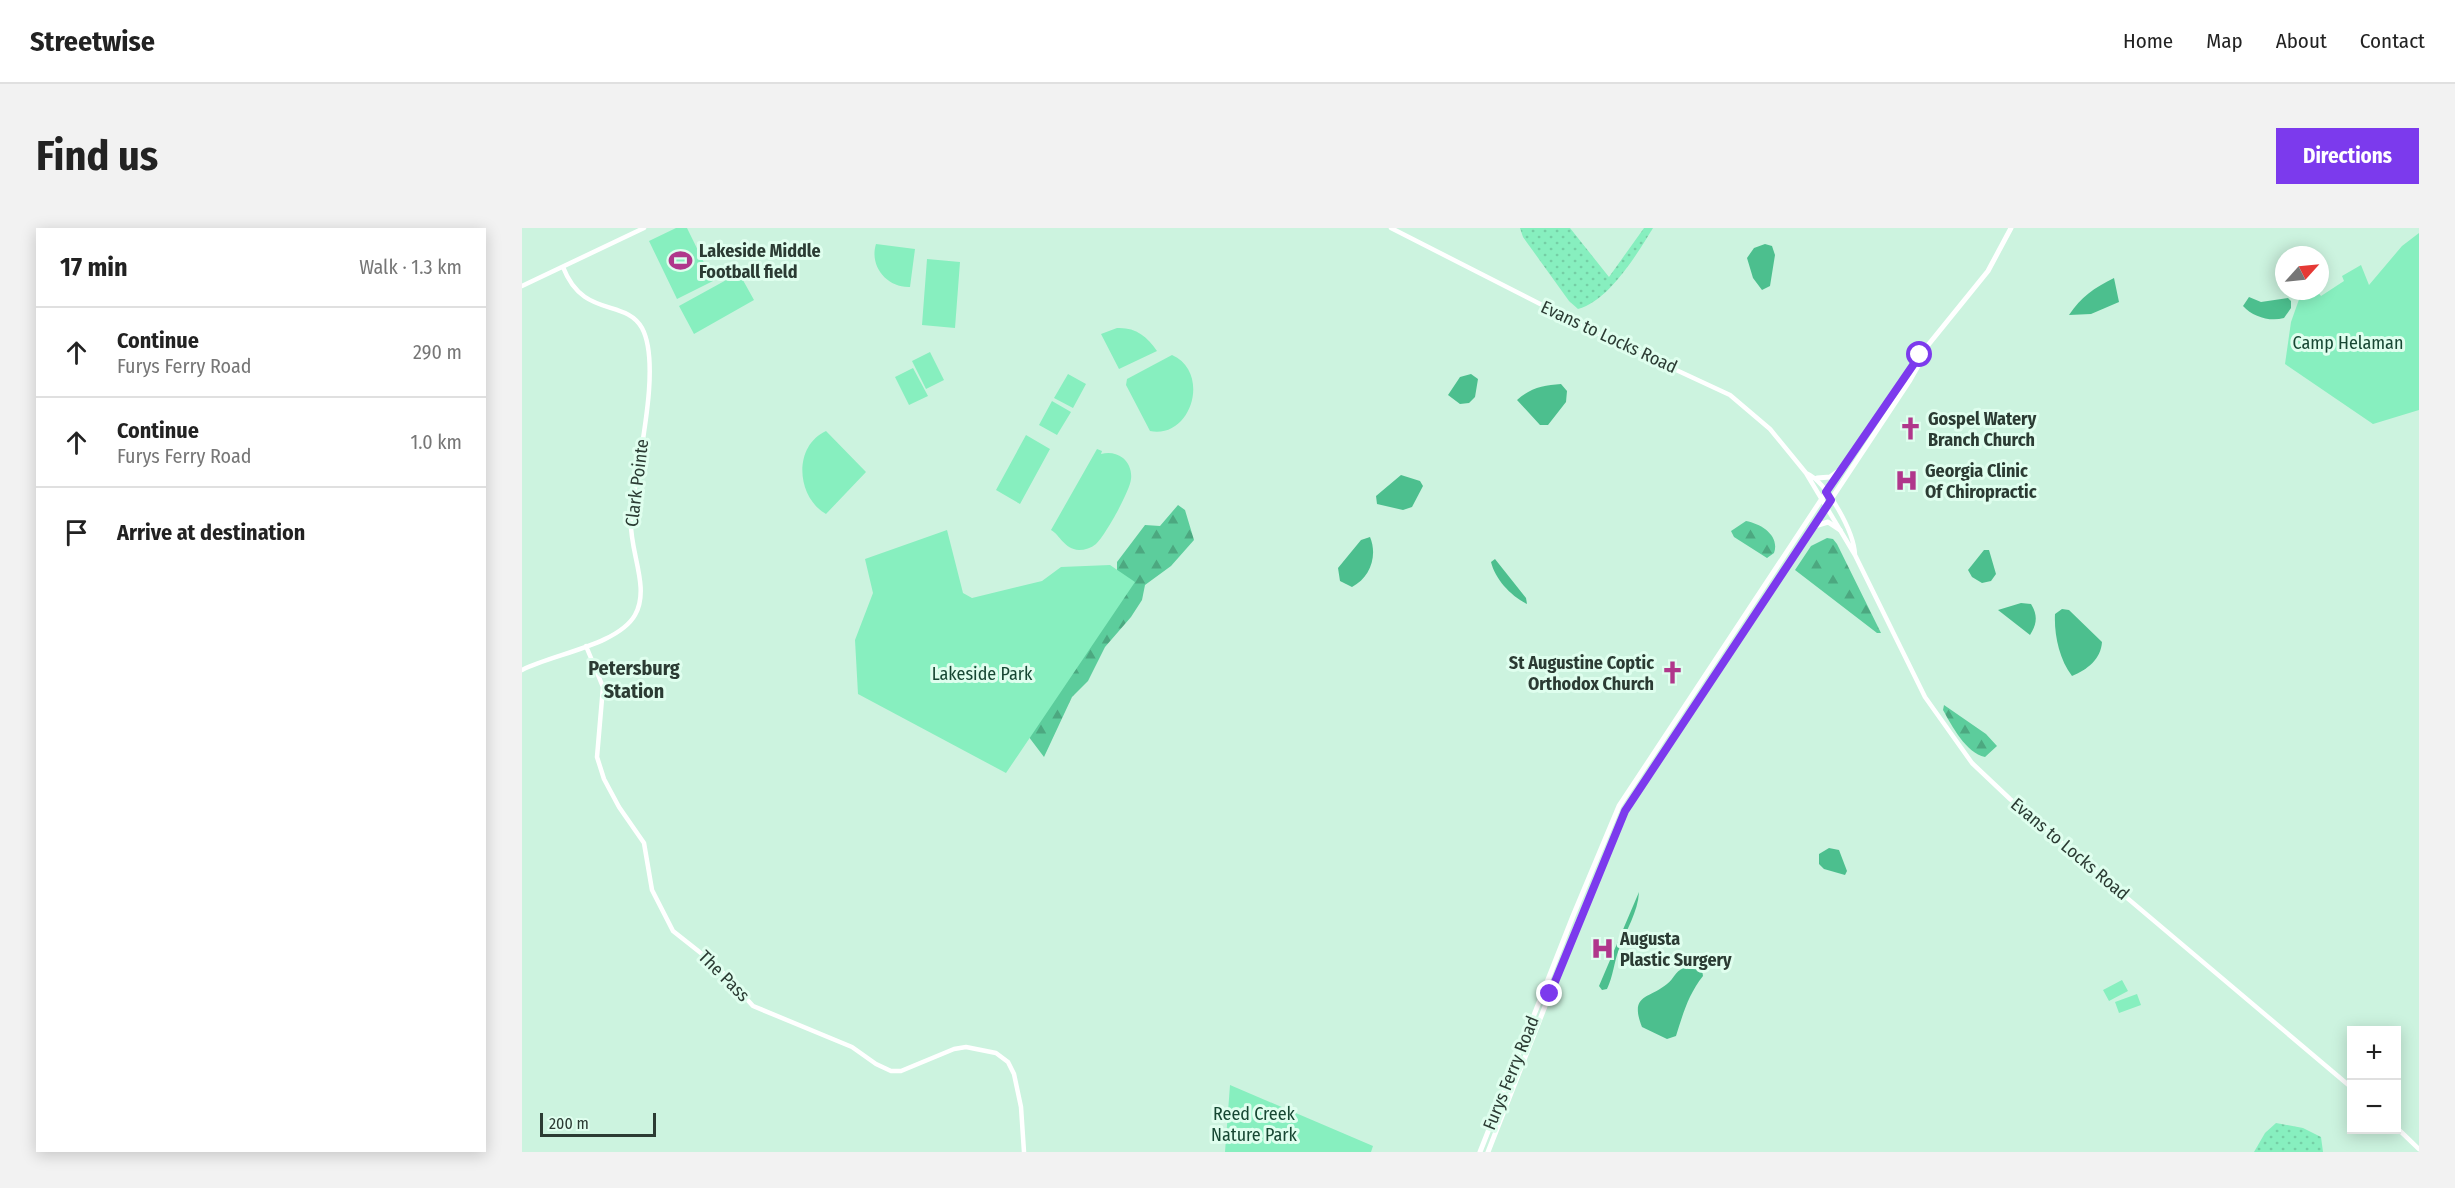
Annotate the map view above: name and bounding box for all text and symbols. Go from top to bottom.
text: Streetwise [30,25,155,58]
text: Home [2123,28,2173,54]
text: Map [2206,28,2243,54]
text: About [2276,28,2327,54]
text: Contact [2360,28,2425,54]
button: Directions [2276,128,2419,184]
text: Find us [36,131,158,181]
place label: Lakeside Middle Football field [699,240,821,283]
north arrow [2275,246,2329,300]
sports icon: Lakeside Middle Football field [668,248,694,274]
text: 17 min [60,252,128,283]
text: Walk · 1.3 km [359,255,462,279]
street label: Evans to Locks Road [1537,296,1681,378]
text: Continue [117,327,199,354]
park label: Camp Helaman [2293,332,2403,354]
icon: ahead [60,336,93,369]
text: 290 m [413,340,462,364]
route start [1906,341,1932,367]
text: Furys Ferry Road [117,354,251,378]
place label: Gospel Watery Branch Church [1928,408,2037,451]
church icon: Gospel Watery Branch Church [1897,416,1923,442]
text: Continue [117,417,199,444]
icon: ahead [60,426,93,459]
text: 1.0 km [410,430,462,454]
street label: Clark Pointe [621,438,653,528]
text: Furys Ferry Road [117,444,251,468]
place label: Georgia Clinic Of Chiropractic [1925,460,2037,503]
hospital icon: Georgia Clinic Of Chiropractic [1894,468,1920,494]
icon: arrive [60,516,93,549]
text: Arrive at destination [117,519,305,546]
place label: St Augustine Coptic Orthodox Church [1509,652,1654,695]
district label: Petersburg Station [588,656,680,703]
church icon: St Augustine Coptic Orthodox Church [1659,660,1685,686]
park label: Lakeside Park [932,663,1033,685]
street label: Evans to Locks Road [2006,793,2134,905]
place label: Augusta Plastic Surgery [1619,928,1732,971]
hospital icon: Augusta Plastic Surgery [1589,936,1615,962]
street label: The Pass [694,946,754,1006]
route end [1536,980,1562,1006]
street label: Furys Ferry Road [1478,1013,1544,1133]
map controls [2347,1026,2401,1134]
button: + [2347,1026,2401,1080]
button: − [2347,1080,2401,1134]
park label: Reed Creek Nature Park [1211,1103,1298,1146]
scale bar [540,1110,656,1138]
text: 200 m [549,1114,589,1133]

